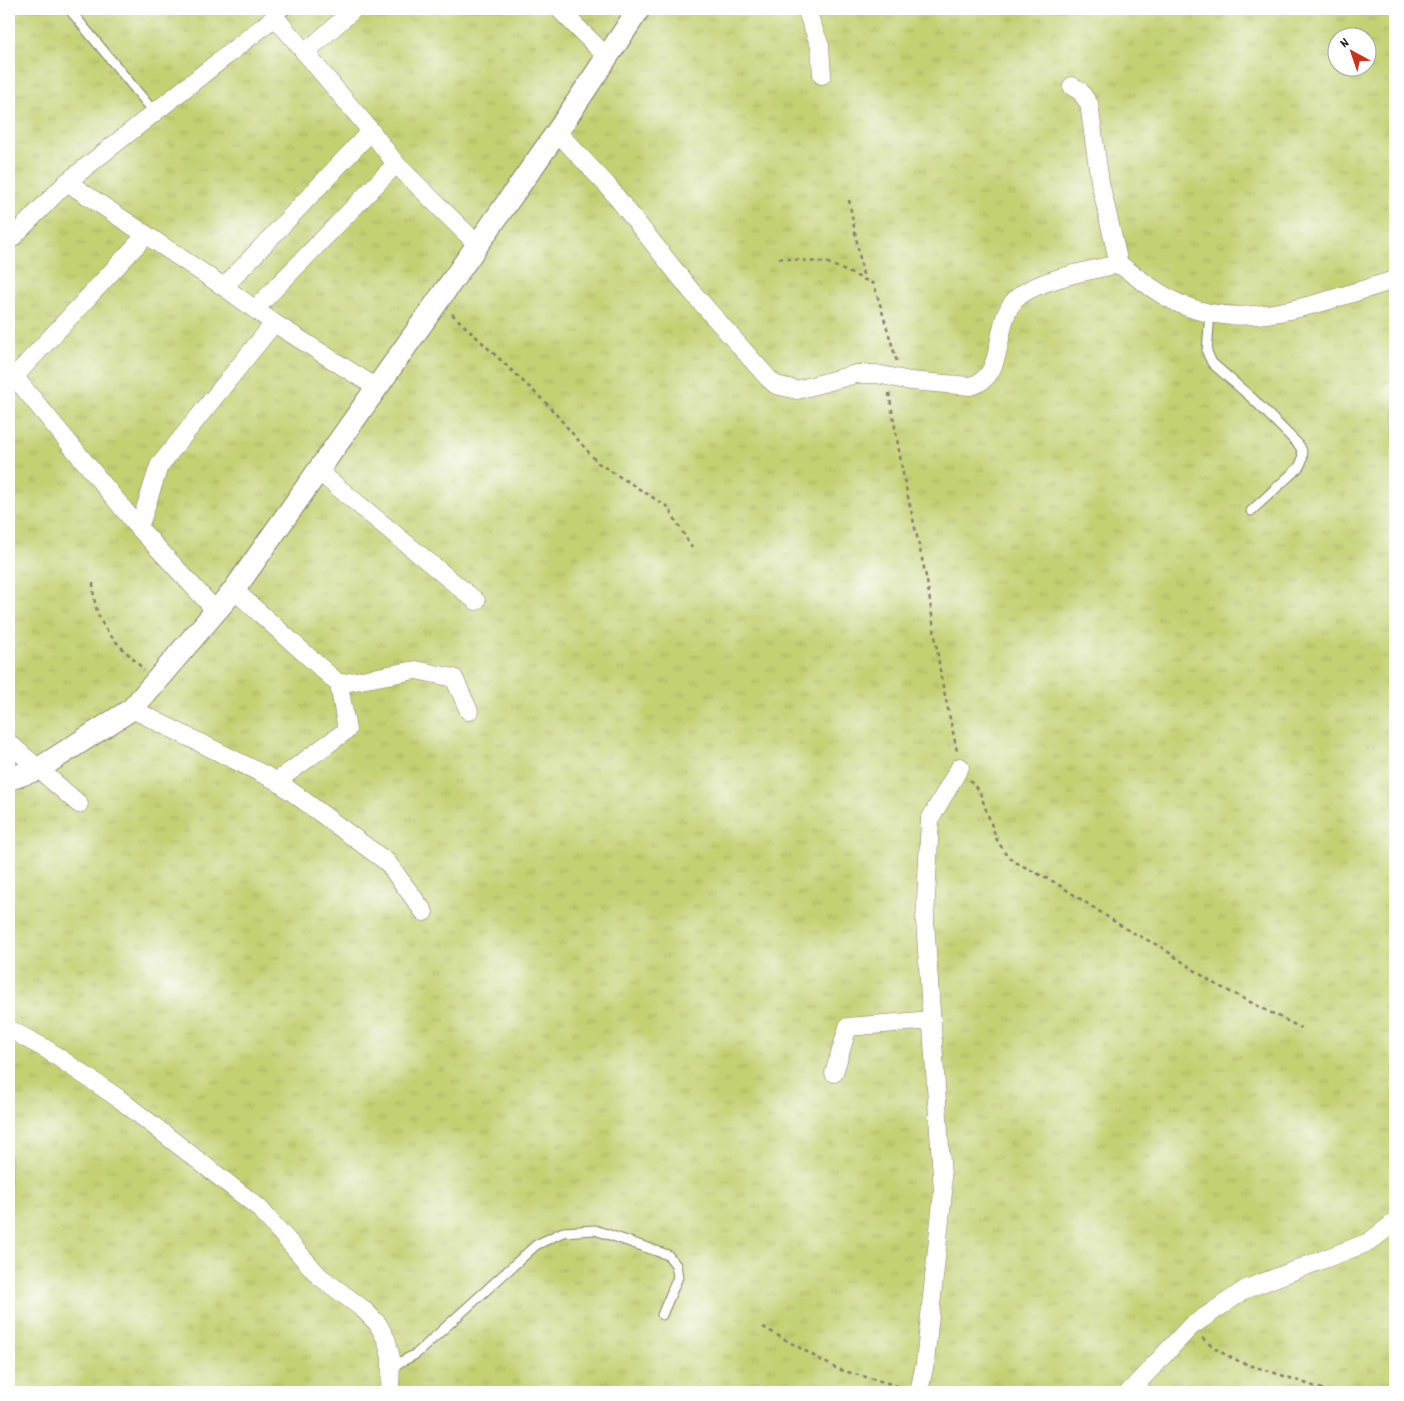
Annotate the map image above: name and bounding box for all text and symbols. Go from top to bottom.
north arrow [1326,28,1376,78]
text: N [1336,34,1354,53]

